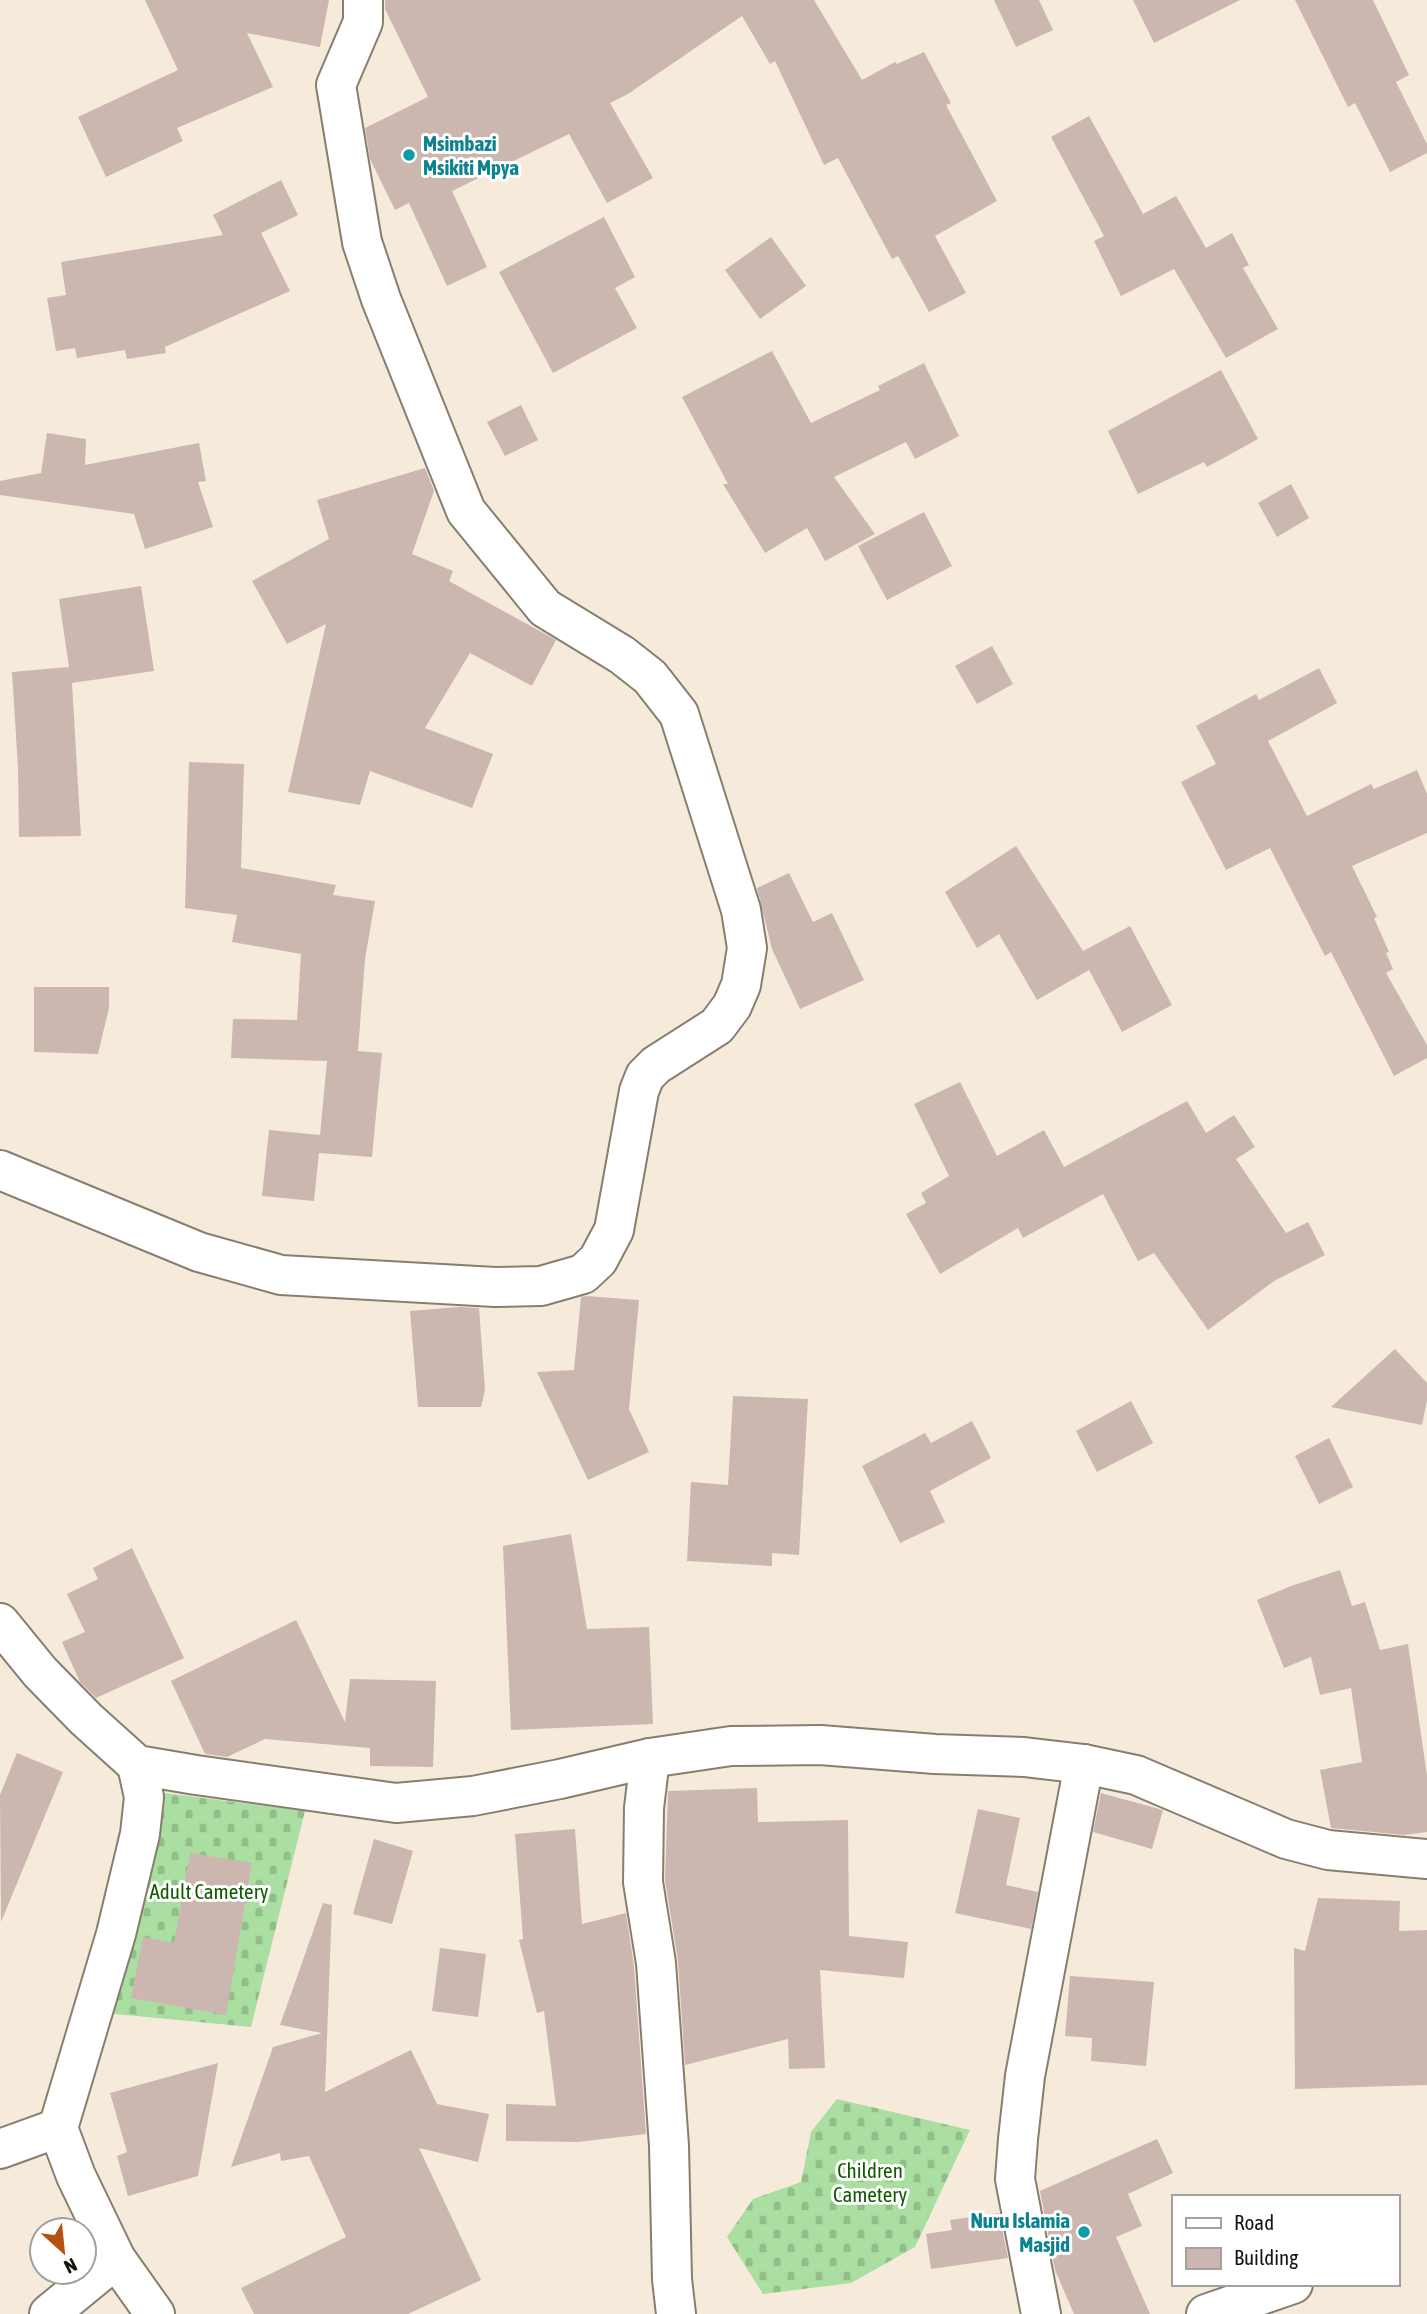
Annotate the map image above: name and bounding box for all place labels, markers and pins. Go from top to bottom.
place label: Msimbazi Msikiti Mpya [423,131,519,179]
marker: Msimbazi Msikiti Mpya [401,147,417,163]
place label: Nuru Islamia Masjid [970,2208,1070,2256]
marker: Nuru Islamia Masjid [1076,2224,1092,2240]

